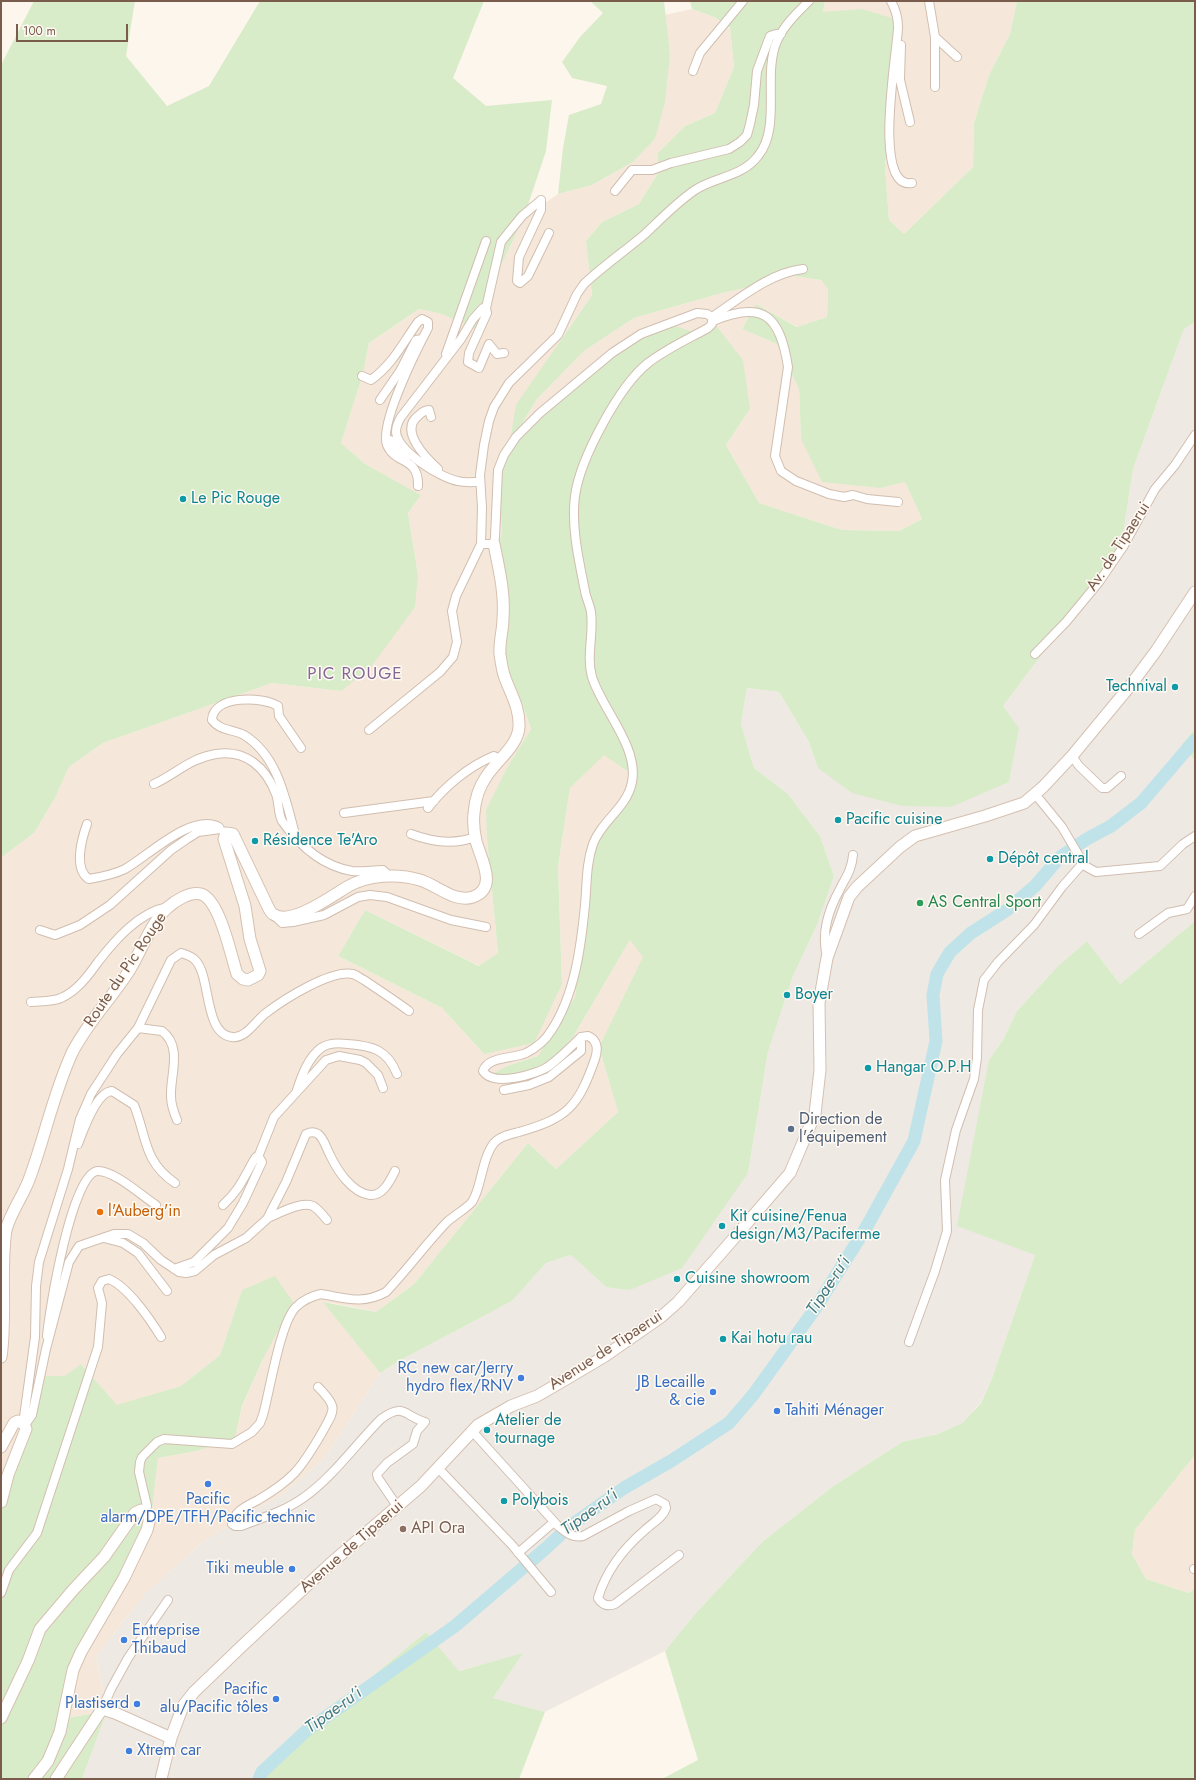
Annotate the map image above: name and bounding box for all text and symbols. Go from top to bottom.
scale bar [18,16,130,42]
text: 100 m [23,22,56,40]
place label: Le Pic Rouge [191,489,280,509]
marker: Le Pic Rouge [178,494,188,504]
street label: Av. de Tipaerui [1083,499,1155,595]
district label: PIC ROUGE [307,665,403,685]
place label: Technival [1106,677,1167,697]
marker: Technival [1170,682,1180,692]
place label: Pacific cuisine [846,810,942,830]
marker: Pacific cuisine [833,815,843,825]
place label: Résidence Te'Aro [263,831,378,851]
marker: Résidence Te'Aro [250,836,260,846]
place label: Dépôt central [998,849,1089,869]
marker: Dépôt central [985,854,995,864]
place label: AS Central Sport [928,893,1041,913]
marker: AS Central Sport [915,898,925,908]
street label: Route du Pic Rouge [81,909,171,1031]
place label: Boyer [795,985,833,1005]
marker: Boyer [782,990,792,1000]
place label: Hangar O.P.H [876,1058,971,1078]
marker: Hangar O.P.H [863,1063,873,1073]
place label: Direction de l'équipement [799,1110,887,1148]
marker: Direction de l'équipement [786,1124,796,1134]
place label: l'Auberg'in [108,1202,181,1222]
marker: l'Auberg'in [95,1207,105,1217]
place label: Kit cuisine/Fenua design/M3/Paciferme [730,1207,880,1245]
marker: Kit cuisine/Fenua design/M3/Paciferme [717,1221,727,1231]
water label: Tipae-ru’i [803,1253,855,1319]
place label: Cuisine showroom [685,1269,810,1289]
marker: Cuisine showroom [672,1274,682,1284]
street label: Avenue de Tipaerui [546,1307,666,1395]
place label: Kai hotu rau [731,1329,812,1349]
marker: Kai hotu rau [718,1334,728,1344]
place label: RC new car/Jerry hydro flex/RNV [398,1359,513,1397]
marker: RC new car/Jerry hydro flex/RNV [516,1373,526,1383]
place label: JB Lecaille & cie [637,1373,705,1411]
marker: JB Lecaille & cie [708,1387,718,1397]
place label: Tahiti Ménager [785,1401,884,1421]
marker: Tahiti Ménager [772,1406,782,1416]
place label: Atelier de tournage [495,1411,561,1449]
marker: Atelier de tournage [482,1425,492,1435]
marker: Pacific alarm/DPE/TFH/Pacific technic [203,1479,213,1489]
water label: Tipae-ru’i [558,1486,622,1540]
place label: Pacific alarm/DPE/TFH/Pacific technic [100,1490,316,1528]
place label: Polybois [512,1491,568,1511]
marker: Polybois [499,1496,509,1506]
street label: Avenue de Tipaerui [296,1497,408,1597]
place label: API Ora [411,1519,465,1539]
marker: API Ora [398,1524,408,1534]
place label: Tiki meuble [206,1559,284,1579]
marker: Tiki meuble [287,1564,297,1574]
place label: Entreprise Thibaud [132,1621,200,1659]
marker: Entreprise Thibaud [119,1635,129,1645]
place label: Pacific alu/Pacific tôles [160,1680,268,1718]
water label: Tipae-ru’i [302,1684,366,1738]
place label: Plastiserd [65,1694,129,1714]
marker: Pacific alu/Pacific tôles [271,1694,281,1704]
marker: Plastiserd [132,1699,142,1709]
place label: Xtrem car [137,1741,201,1761]
marker: Xtrem car [124,1746,134,1756]

